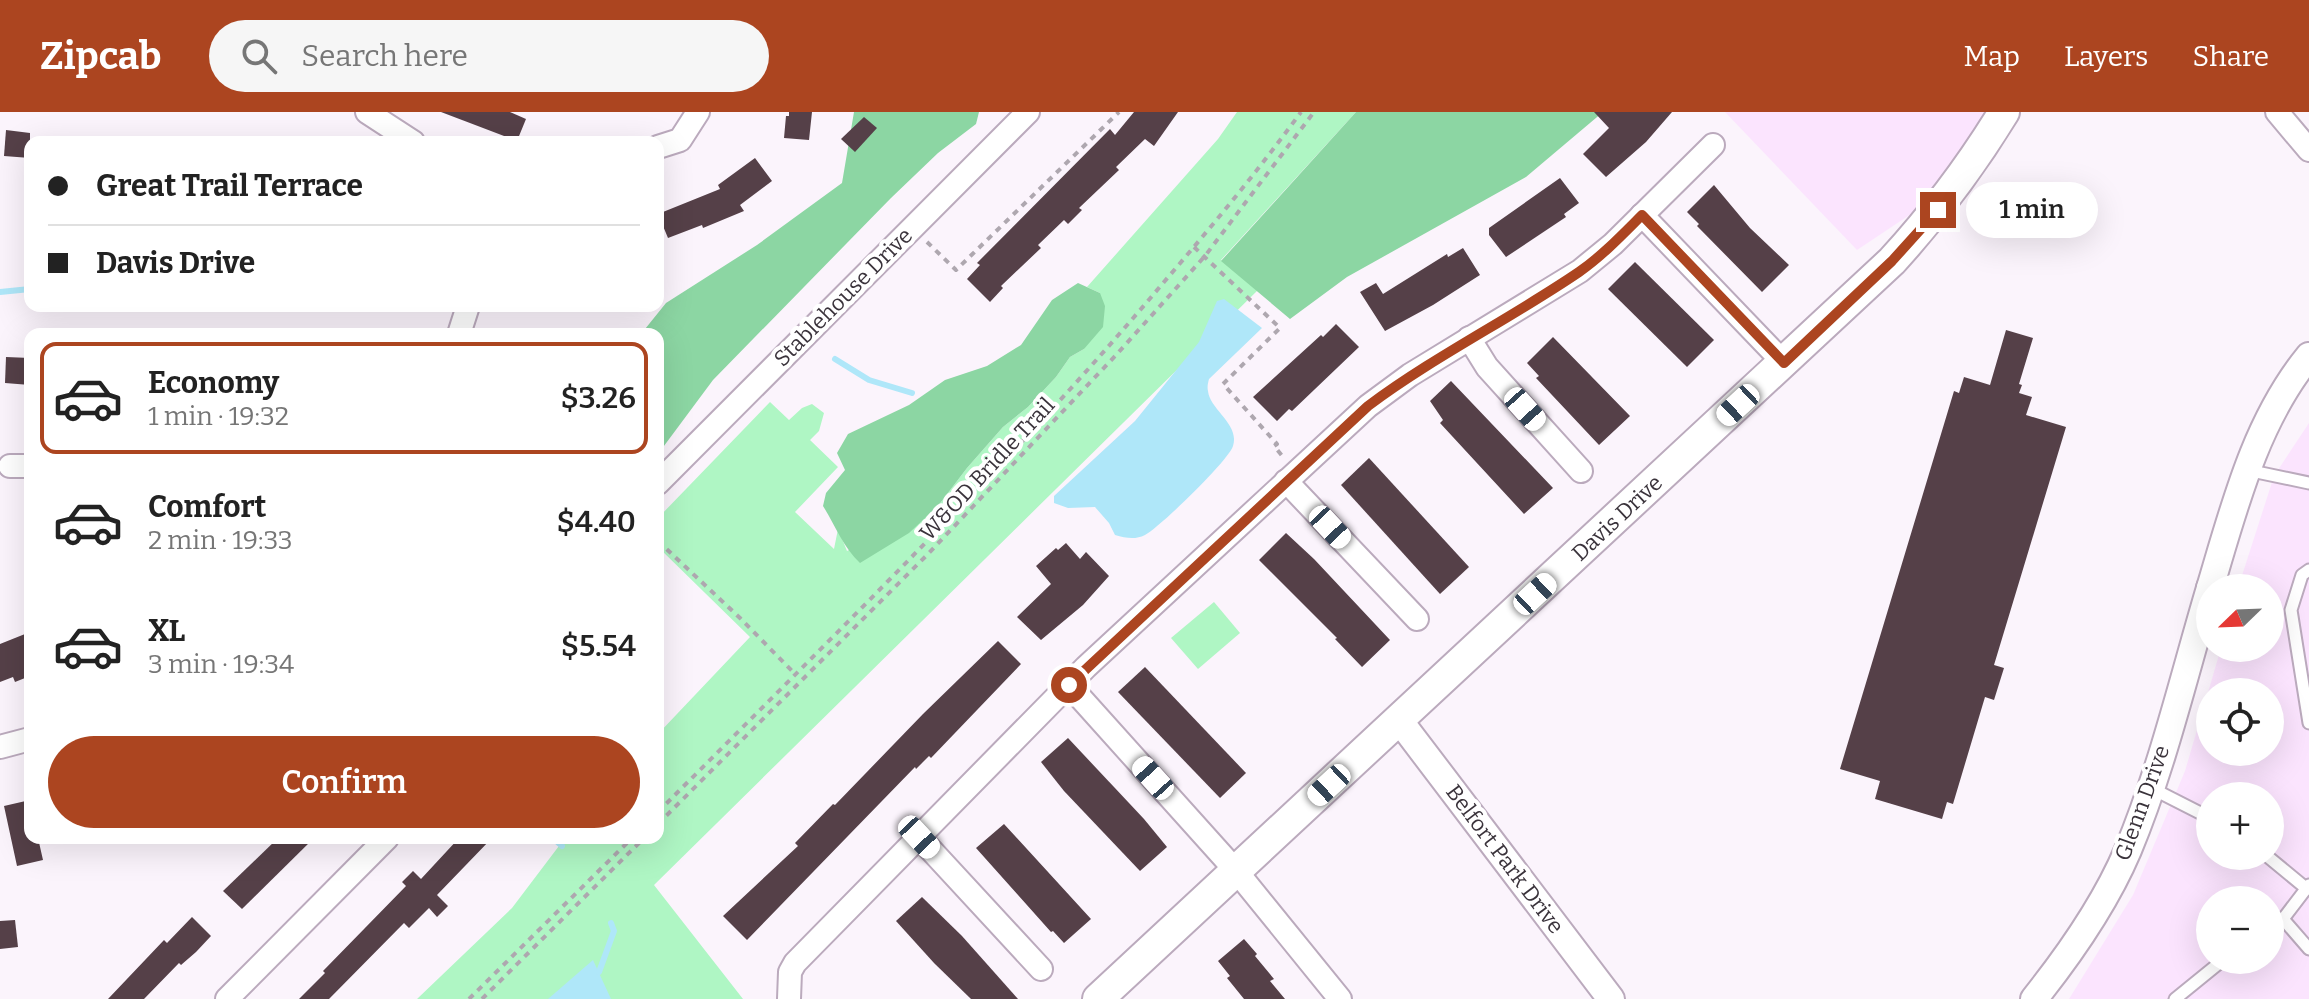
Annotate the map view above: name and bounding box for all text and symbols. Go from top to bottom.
search box [209,20,769,92]
text: Zipcab [40,33,161,79]
icon: search [237,34,281,78]
text: Search here [301,38,468,74]
text: Map [1963,40,2020,73]
text: Layers [2064,40,2148,73]
text: Share [2192,40,2269,73]
text: Great Trail Terrace [96,168,363,204]
callout: 1 min [1966,182,2098,238]
route end [1920,192,1956,228]
text: 1 min [1999,194,2065,225]
street label: Stablehouse Drive [768,222,918,372]
text: Davis Drive [96,245,255,281]
icon: car [52,362,124,434]
text: Economy [148,365,279,401]
text: $3.26 [560,380,636,416]
car [1712,380,1764,430]
car [1500,383,1550,435]
street label: W&OD Bridle Trail [914,392,1060,546]
text: 1 min · 19:32 [148,401,289,432]
street label: Davis Drive [1566,469,1668,567]
icon: car [52,486,124,558]
text: Comfort [148,489,266,525]
car [1305,501,1355,553]
text: $4.40 [556,504,636,540]
text: 2 min · 19:33 [148,525,293,556]
car [1509,569,1561,619]
north arrow [2196,574,2284,662]
map controls [2196,574,2284,974]
icon: car [52,610,124,682]
text: XL [148,613,185,649]
text: $5.54 [561,628,636,664]
text: 3 min · 19:34 [148,649,294,680]
route start [1051,667,1087,703]
button: locate [2196,678,2284,766]
button: Confirm [48,736,640,828]
street label: Glenn Drive [2109,742,2175,864]
car [1128,752,1178,804]
car [1303,760,1355,810]
street label: Belfort Park Drive [1440,779,1570,939]
button: + [2196,782,2284,870]
car [894,811,944,863]
button: − [2196,886,2284,974]

